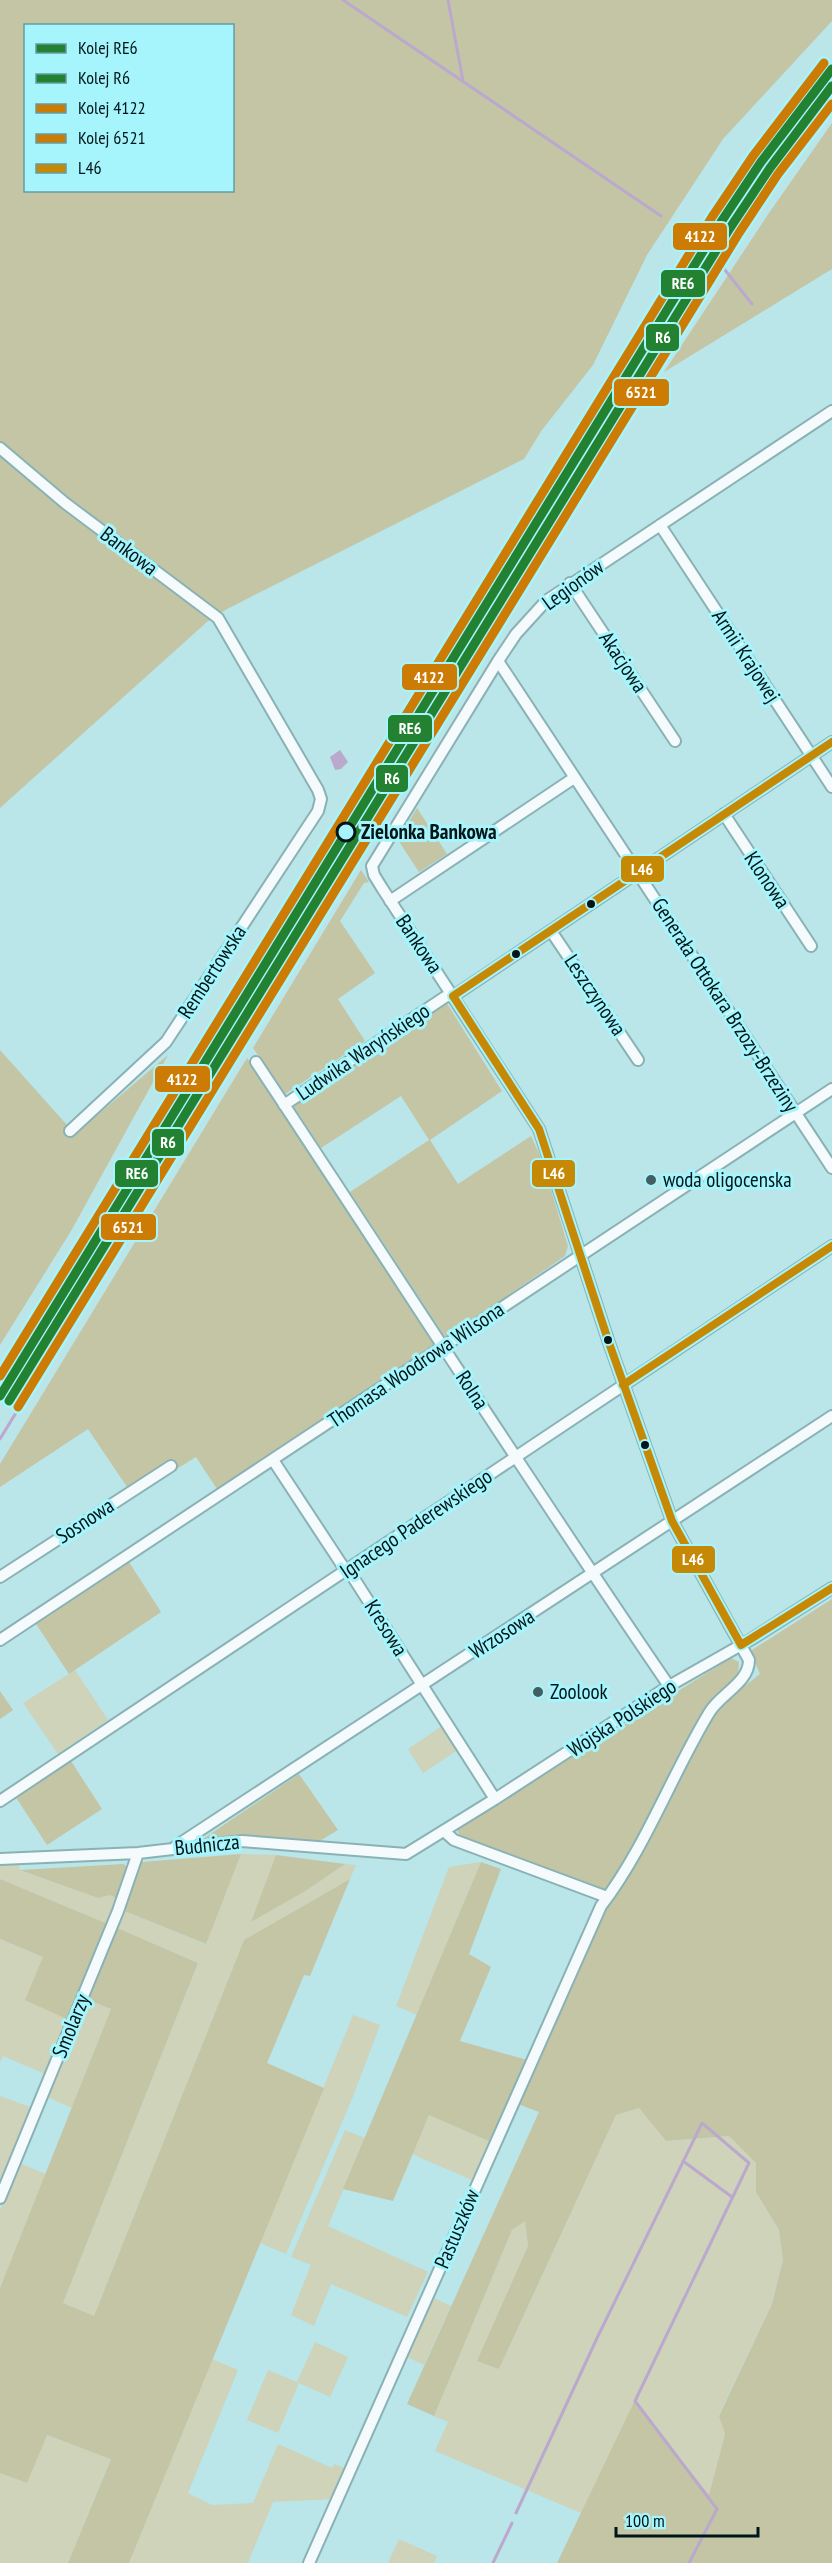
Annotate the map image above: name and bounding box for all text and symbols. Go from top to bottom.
legend [24,24,234,192]
text: Kolej RE6 [78,36,138,59]
text: Kolej R6 [78,66,130,89]
text: Kolej 4122 [78,96,146,119]
text: Kolej 6521 [78,126,146,149]
text: L46 [78,156,102,179]
line badge: 4122 [672,222,728,251]
text: 4122 [685,226,715,246]
line badge: RE6 [660,269,706,298]
text: RE6 [672,273,695,293]
line badge: R6 [645,323,680,352]
text: R6 [655,327,671,347]
line badge: 6521 [613,378,670,407]
text: 6521 [626,382,656,402]
street label: Bankowa [95,520,163,581]
street label: Legionów [537,553,609,616]
street label: Armii Krajowej [706,604,787,707]
street label: Akacjowa [593,626,654,698]
line badge: 4122 [401,663,458,691]
text: 4122 [414,667,444,687]
line badge: RE6 [387,714,433,743]
text: RE6 [399,718,422,738]
line badge: R6 [375,764,409,793]
text: R6 [384,768,400,788]
place label: Zielonka Bankowa [361,818,497,845]
marker: Zielonka Bankowa [336,822,356,842]
street label: Klonowa [739,846,796,913]
line badge: L46 [620,855,665,883]
text: L46 [631,859,653,879]
street label: Generała Ottokara Brzozy-Brzeziny [646,893,805,1117]
unlabelled marker [585,898,597,910]
street label: Bankowa [390,909,449,978]
street label: Rembertowska [171,920,252,1024]
unlabelled marker [510,948,522,960]
street label: Leszczynowa [558,949,632,1041]
street label: Ludwika Waryńskiego [291,997,435,1106]
line badge: 4122 [154,1065,211,1093]
text: 4122 [167,1069,197,1089]
line badge: R6 [151,1128,185,1157]
text: R6 [160,1132,176,1152]
line badge: RE6 [114,1159,159,1188]
line badge: L46 [531,1159,576,1188]
text: RE6 [126,1163,149,1183]
text: L46 [543,1163,565,1183]
place label: woda oligocenska [663,1166,792,1193]
marker: woda oligocenska [644,1173,658,1187]
line badge: 6521 [100,1213,157,1241]
text: 6521 [113,1217,143,1237]
street label: Thomasa Woodrowa Wilsona [322,1296,509,1434]
unlabelled marker [602,1334,614,1346]
street label: Rolna [450,1365,495,1414]
unlabelled marker [639,1439,651,1451]
street label: Ignacego Paderewskiego [334,1463,497,1585]
street label: Sosnowa [51,1492,119,1549]
line badge: L46 [671,1545,716,1574]
text: L46 [682,1549,704,1569]
street label: Kresowa [359,1595,414,1661]
street label: Wrzosowa [464,1603,539,1665]
street label: Wojska Polskiego [562,1672,681,1763]
place label: Zoolook [550,1678,608,1705]
marker: Zoolook [531,1685,545,1699]
street label: Budnicza [173,1828,241,1861]
street label: Smolarzy [46,1990,95,2062]
street label: Pastuszków [428,2185,485,2272]
scale bar [616,2500,758,2538]
text: 100 m [625,2509,665,2532]

